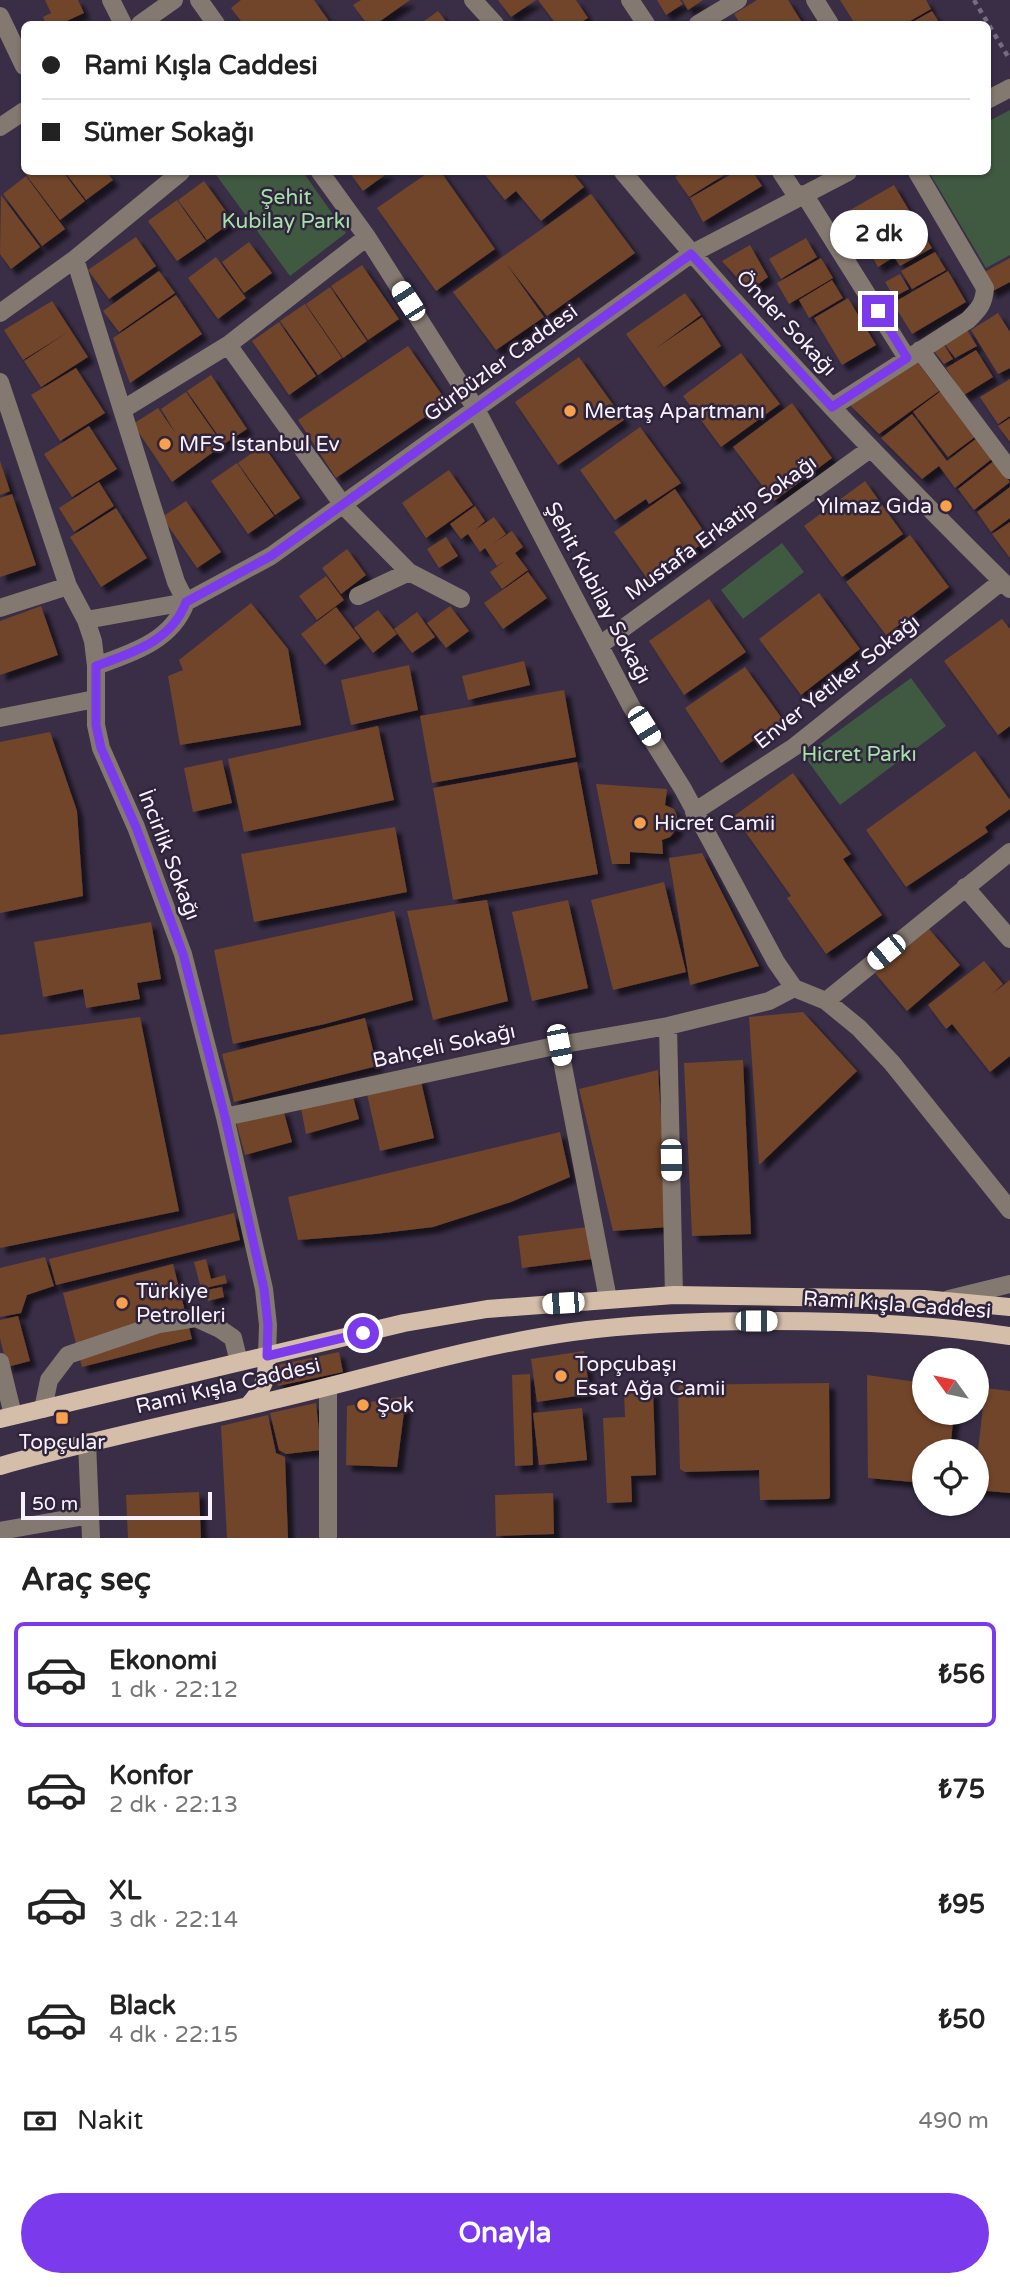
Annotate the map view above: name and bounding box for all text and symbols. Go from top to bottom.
text: Rami Kışla Caddesi [84,50,318,81]
text: Sümer Sokağı [84,117,254,148]
park label: Şehit Kubilay Parkı [221,185,351,234]
callout: 2 dk [829,210,927,258]
text: 2 dk [855,220,903,248]
street label: Önder Sokağı [731,265,841,381]
car [388,278,429,324]
route end [862,295,894,327]
street label: Gürbüzler Caddesi [419,299,583,427]
place label: Mertaş Apartmanı [584,399,765,424]
marker: Mertaş Apartmanı [562,403,578,419]
place label: MFS İstanbul Ev [179,432,340,457]
marker: MFS İstanbul Ev [157,436,173,452]
street label: Mustafa Erkatip Sokağı [620,450,822,606]
place label: Yılmaz Gıda [816,494,932,519]
street label: Şehit Kubilay Sokağı [539,498,657,688]
marker: Yılmaz Gıda [938,498,954,514]
street label: Enver Yetiker Sokağı [749,610,925,754]
car [624,703,665,749]
park label: Hicret Parkı [801,742,917,767]
street label: İncirlik Sokağı [133,786,205,924]
place label: Hicret Camii [654,811,775,836]
marker: Hicret Camii [632,815,648,831]
car [864,931,909,973]
street label: Bahçeli Sokağı [370,1019,518,1073]
car [545,1022,574,1068]
car [661,1139,682,1181]
place label: Türkiye Petrolleri [136,1279,226,1328]
street label: Rami Kışla Caddesi [802,1286,992,1324]
car [542,1291,585,1315]
marker: Türkiye Petrolleri [114,1295,130,1311]
car [736,1311,778,1332]
route start [347,1317,379,1349]
north arrow [912,1348,989,1424]
map controls [912,1348,989,1516]
place label: Topçubaşı Esat Ağa Camii [575,1352,725,1401]
street label: Rami Kışla Caddesi [133,1353,323,1419]
marker: Topçubaşı Esat Ağa Camii [553,1368,569,1384]
place label: Şok [377,1393,414,1418]
marker: Şok [355,1397,371,1413]
marker: Topçular [54,1410,70,1426]
place label: Topçular [19,1430,105,1455]
button: locate [912,1439,989,1516]
scale bar [21,1489,212,1521]
text: 50 m [32,1493,78,1515]
text: Araç seç [21,1561,151,1599]
icon: car [25,1643,88,1706]
text: Ekonomi [109,1645,217,1676]
text: ₺56 [939,1659,985,1690]
text: 1 dk · 22:12 [109,1676,238,1704]
icon: car [25,1758,88,1821]
text: Konfor [109,1760,193,1791]
text: ₺75 [939,1774,985,1805]
text: 2 dk · 22:13 [109,1791,238,1819]
icon: car [25,1873,88,1936]
text: XL [109,1875,141,1906]
text: ₺95 [939,1889,985,1920]
text: 3 dk · 22:14 [109,1906,238,1934]
icon: car [25,1988,88,2051]
text: Black [109,1990,176,2021]
text: ₺50 [939,2004,985,2035]
text: 4 dk · 22:15 [109,2021,238,2049]
icon: cash [21,2102,59,2140]
text: Nakit [77,2105,143,2136]
text: 490 m [919,2107,989,2135]
button: Onayla [21,2193,989,2273]

